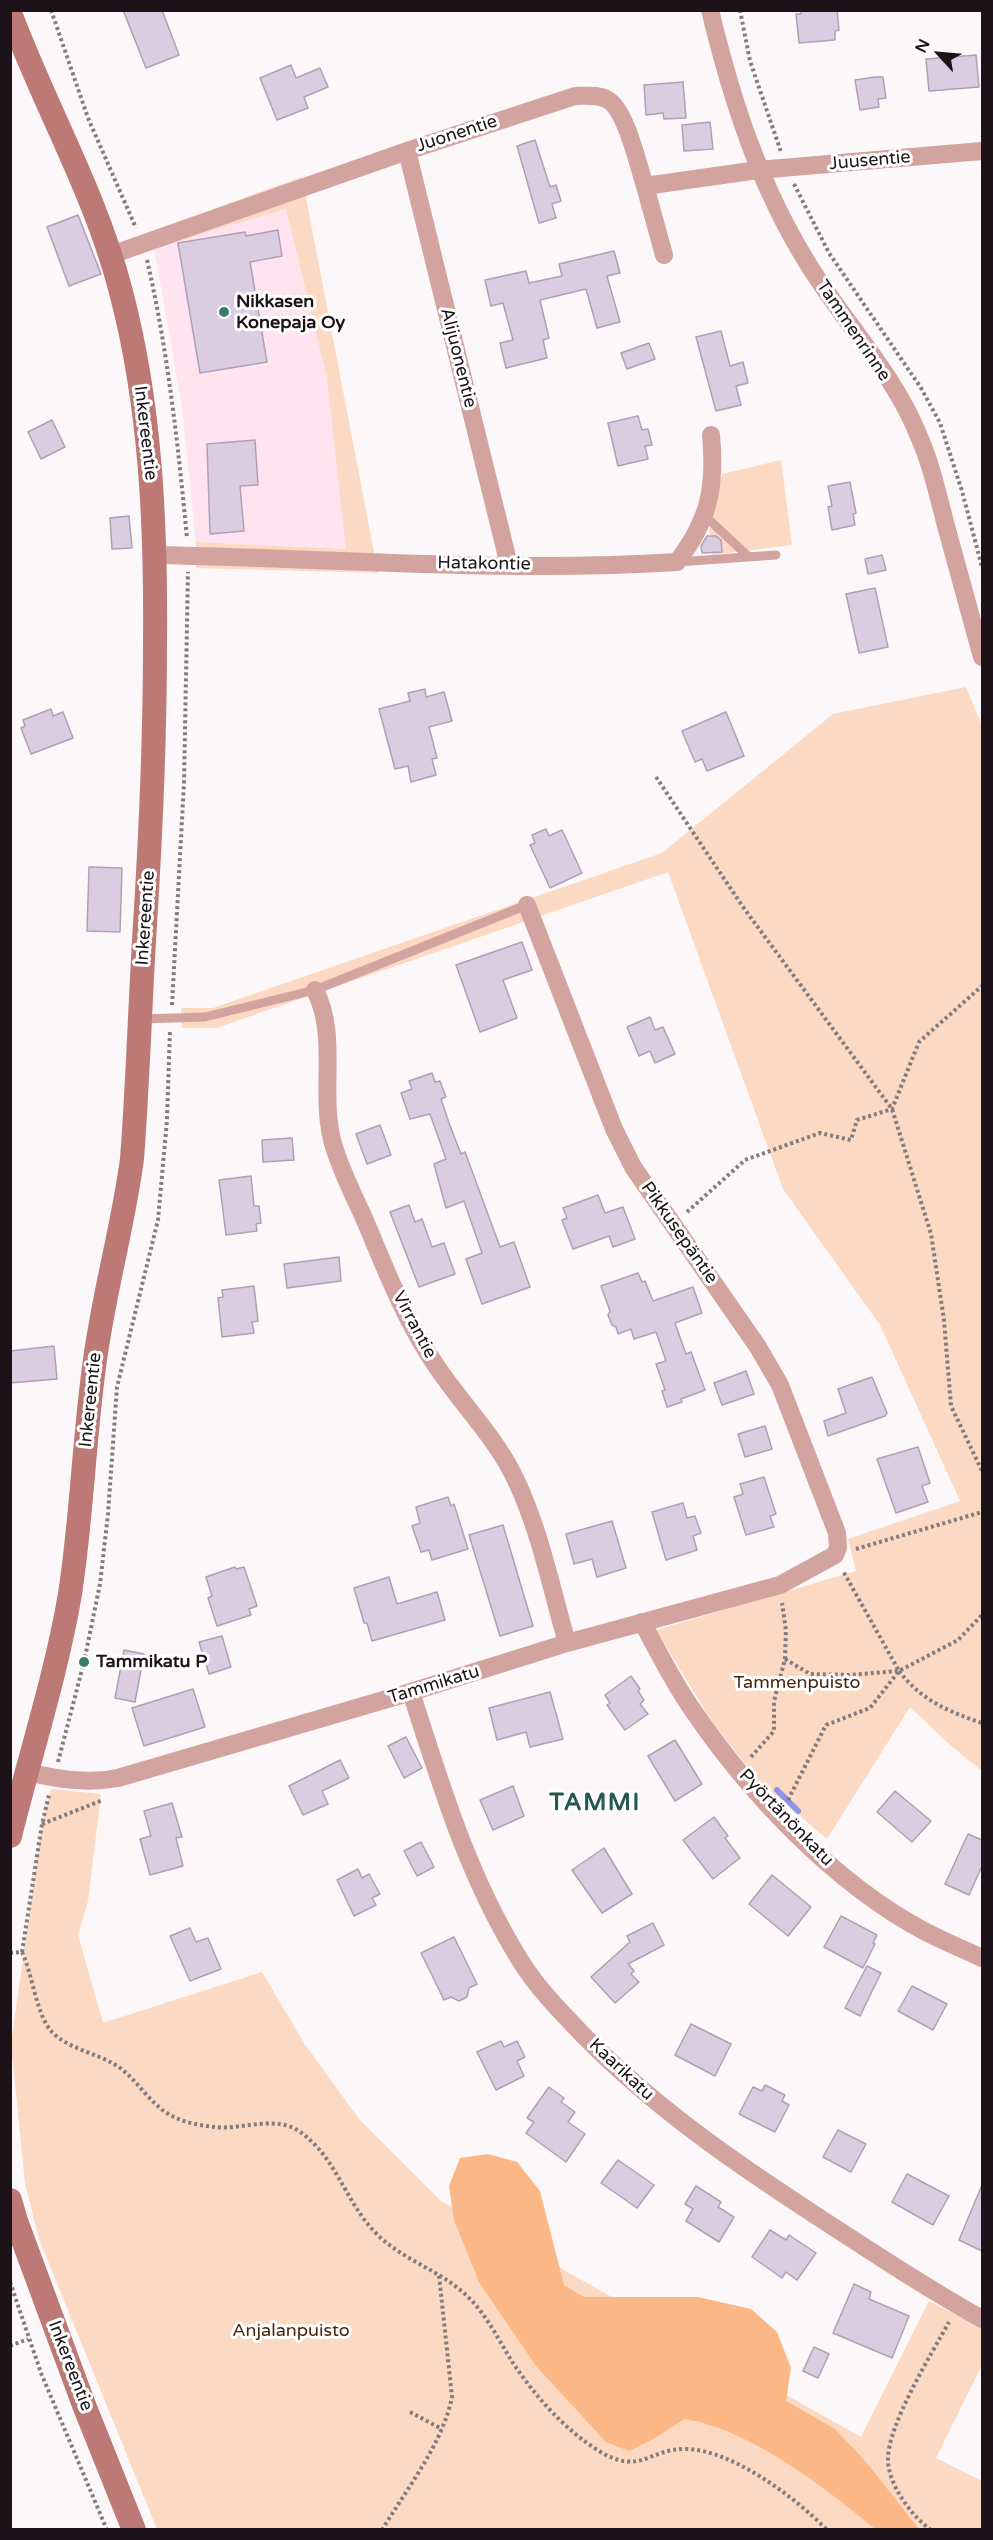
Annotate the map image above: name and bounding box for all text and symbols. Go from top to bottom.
north arrow [909,24,969,84]
text: N [911,36,935,56]
street label: Juonentie [414,111,500,157]
street label: Juusentie [828,147,912,175]
street label: Tammenrinne [811,276,895,386]
place label: Nikkasen Konepaja Oy [236,291,345,334]
marker: Nikkasen Konepaja Oy [217,305,231,319]
street label: Alijuonentie [435,306,481,410]
street label: Inkereentie [128,385,162,481]
street label: Hatakontie [437,552,531,576]
street label: Inkereentie [132,870,160,966]
street label: Pikkusepäntie [636,1178,722,1288]
street label: Virrantie [387,1288,441,1362]
street label: Inkereentie [75,1352,107,1448]
place label: Tammikatu P [96,1651,207,1673]
marker: Tammikatu P [77,1655,91,1669]
street label: Tammikatu [386,1661,482,1709]
park label: Tammenpuisto [734,1672,860,1694]
street label: Pyörtänönkatu [734,1765,838,1871]
district label: TAMMI [549,1790,641,1818]
street label: Kaarikatu [584,2034,658,2106]
street label: Inkereentie [43,2318,97,2414]
park label: Anjalanpuisto [232,2320,350,2342]

